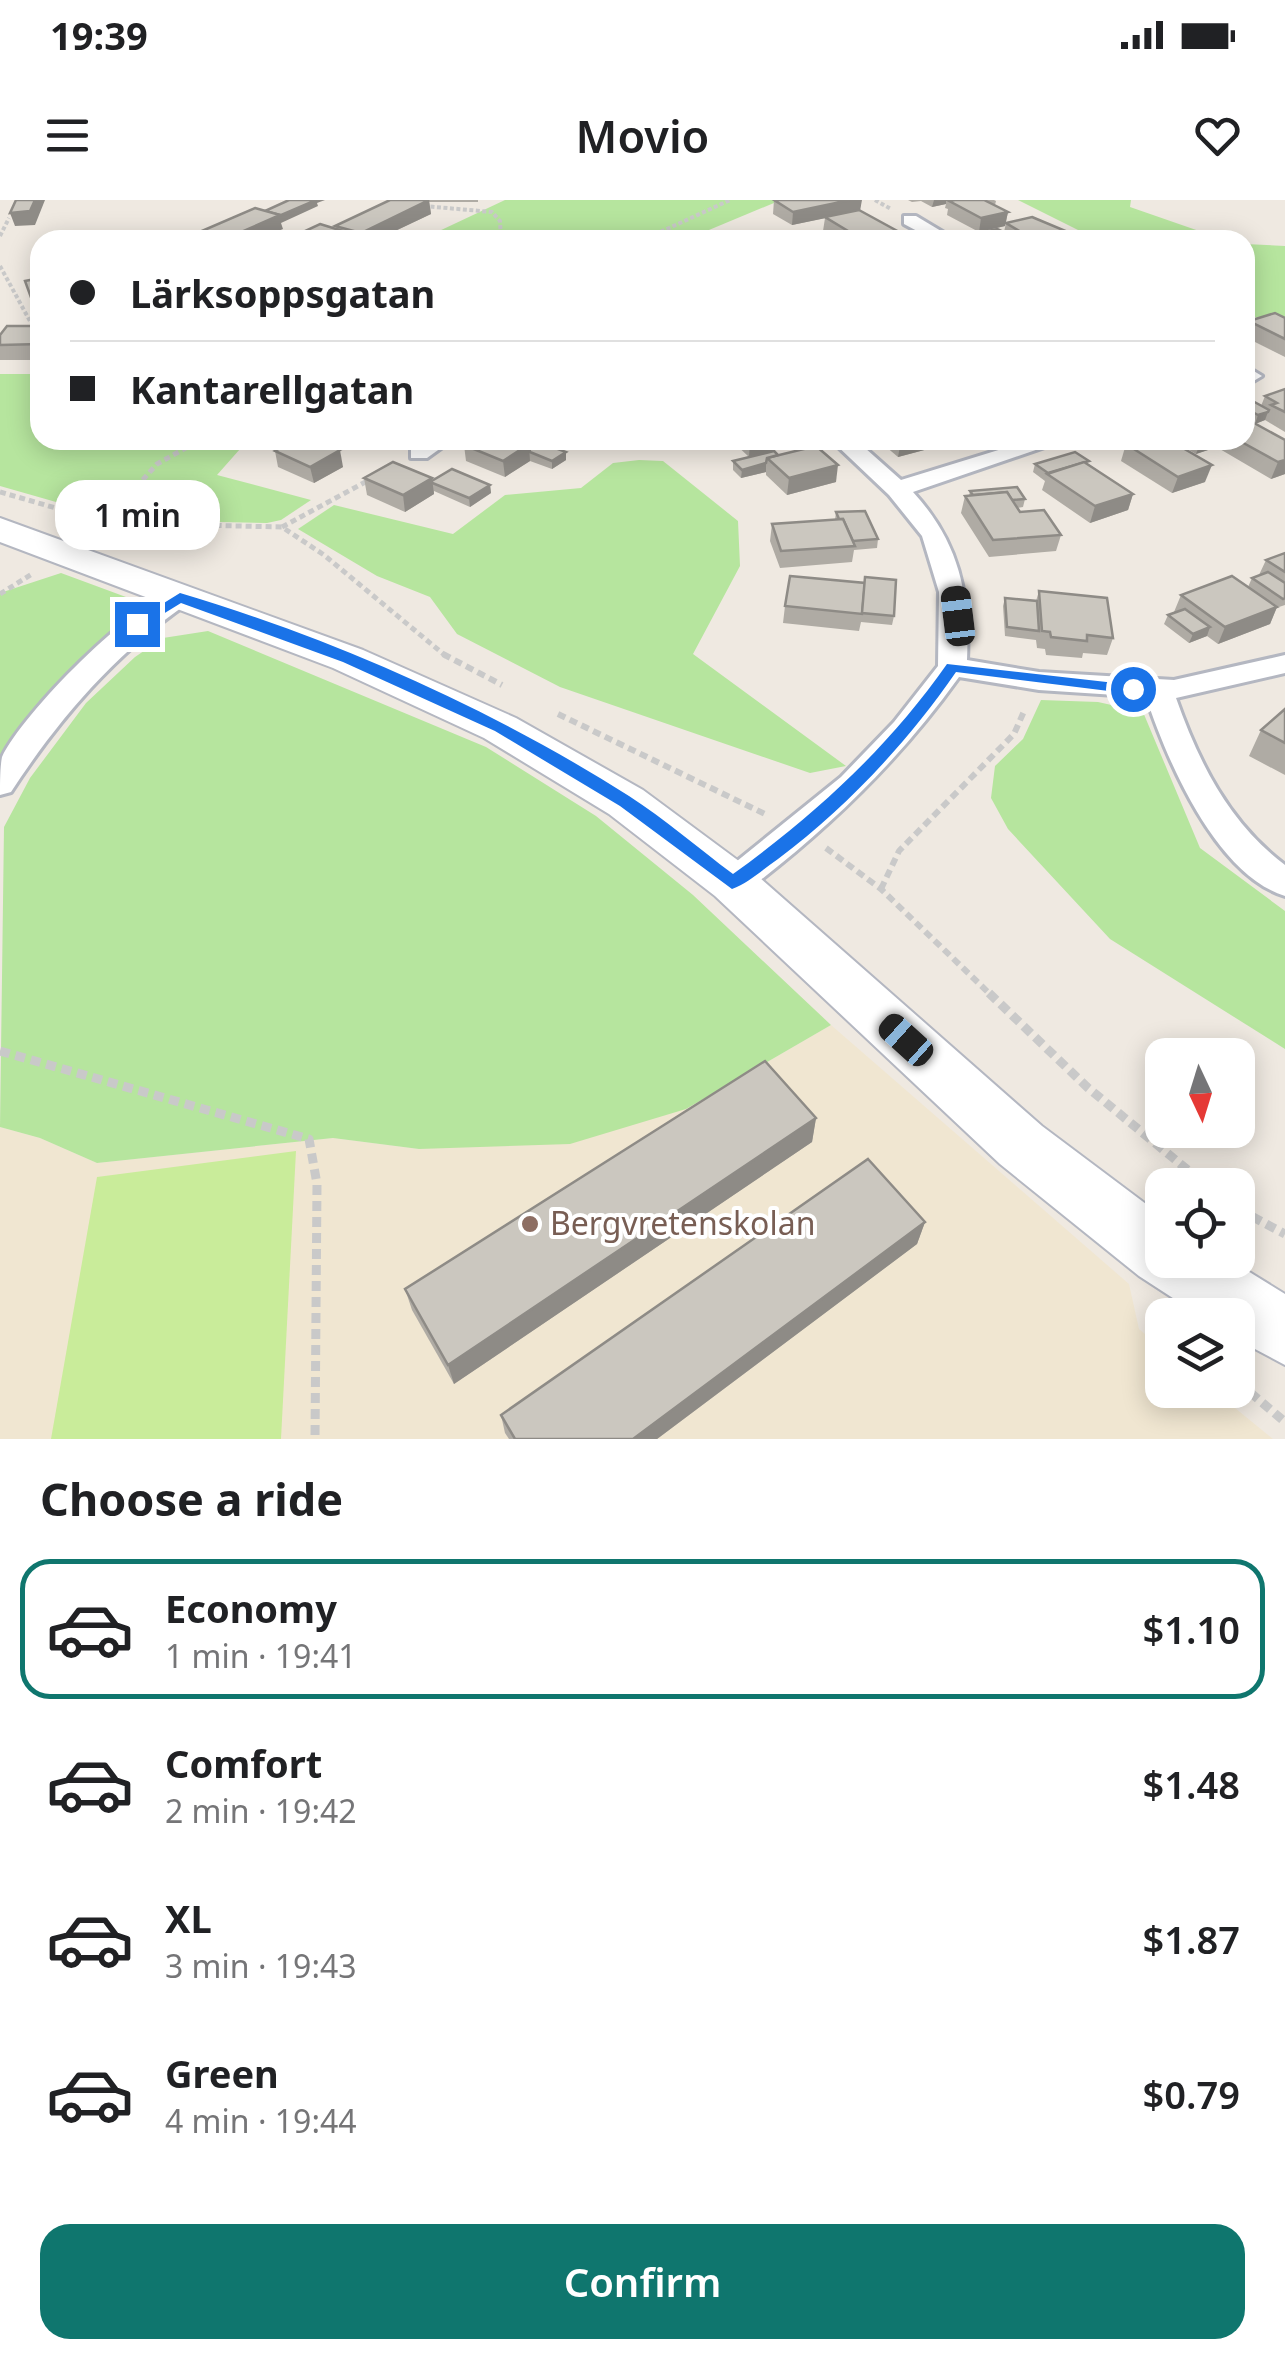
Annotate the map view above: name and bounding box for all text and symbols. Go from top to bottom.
text: 19:39 [50,9,148,61]
text: Movio [576,105,709,166]
icon: menu [40,108,95,163]
icon: heart [1190,108,1245,163]
text: Lärksoppsgatan [130,267,435,319]
text: Kantarellgatan [130,363,414,415]
callout: 1 min [54,479,220,549]
text: 1 min [94,493,181,536]
car [939,584,977,648]
route end [115,602,160,647]
route start [1111,667,1156,712]
car [874,1009,938,1071]
north arrow [1145,1038,1255,1148]
map controls [1145,1038,1255,1408]
button: locate [1145,1168,1255,1278]
place label: Bergvretenskolan [550,1201,815,1244]
marker: Bergvretenskolan [519,1213,541,1235]
button: layers [1145,1298,1255,1408]
text: Choose a ride [40,1468,343,1529]
text: Economy [165,1582,337,1634]
icon: car [45,1584,135,1674]
text: $1.10 [1143,1603,1240,1655]
text: 1 min · 19:41 [165,1634,357,1677]
text: Comfort [165,1737,322,1789]
icon: car [45,1739,135,1829]
text: $1.48 [1143,1758,1240,1810]
text: 2 min · 19:42 [165,1789,357,1832]
text: XL [165,1892,212,1944]
icon: car [45,1894,135,1984]
text: $1.87 [1143,1913,1240,1965]
text: 3 min · 19:43 [165,1944,357,1987]
text: Green [165,2047,279,2099]
icon: car [45,2049,135,2139]
text: $0.79 [1143,2068,1240,2120]
text: 4 min · 19:44 [165,2099,357,2142]
button: Confirm [40,2224,1245,2339]

